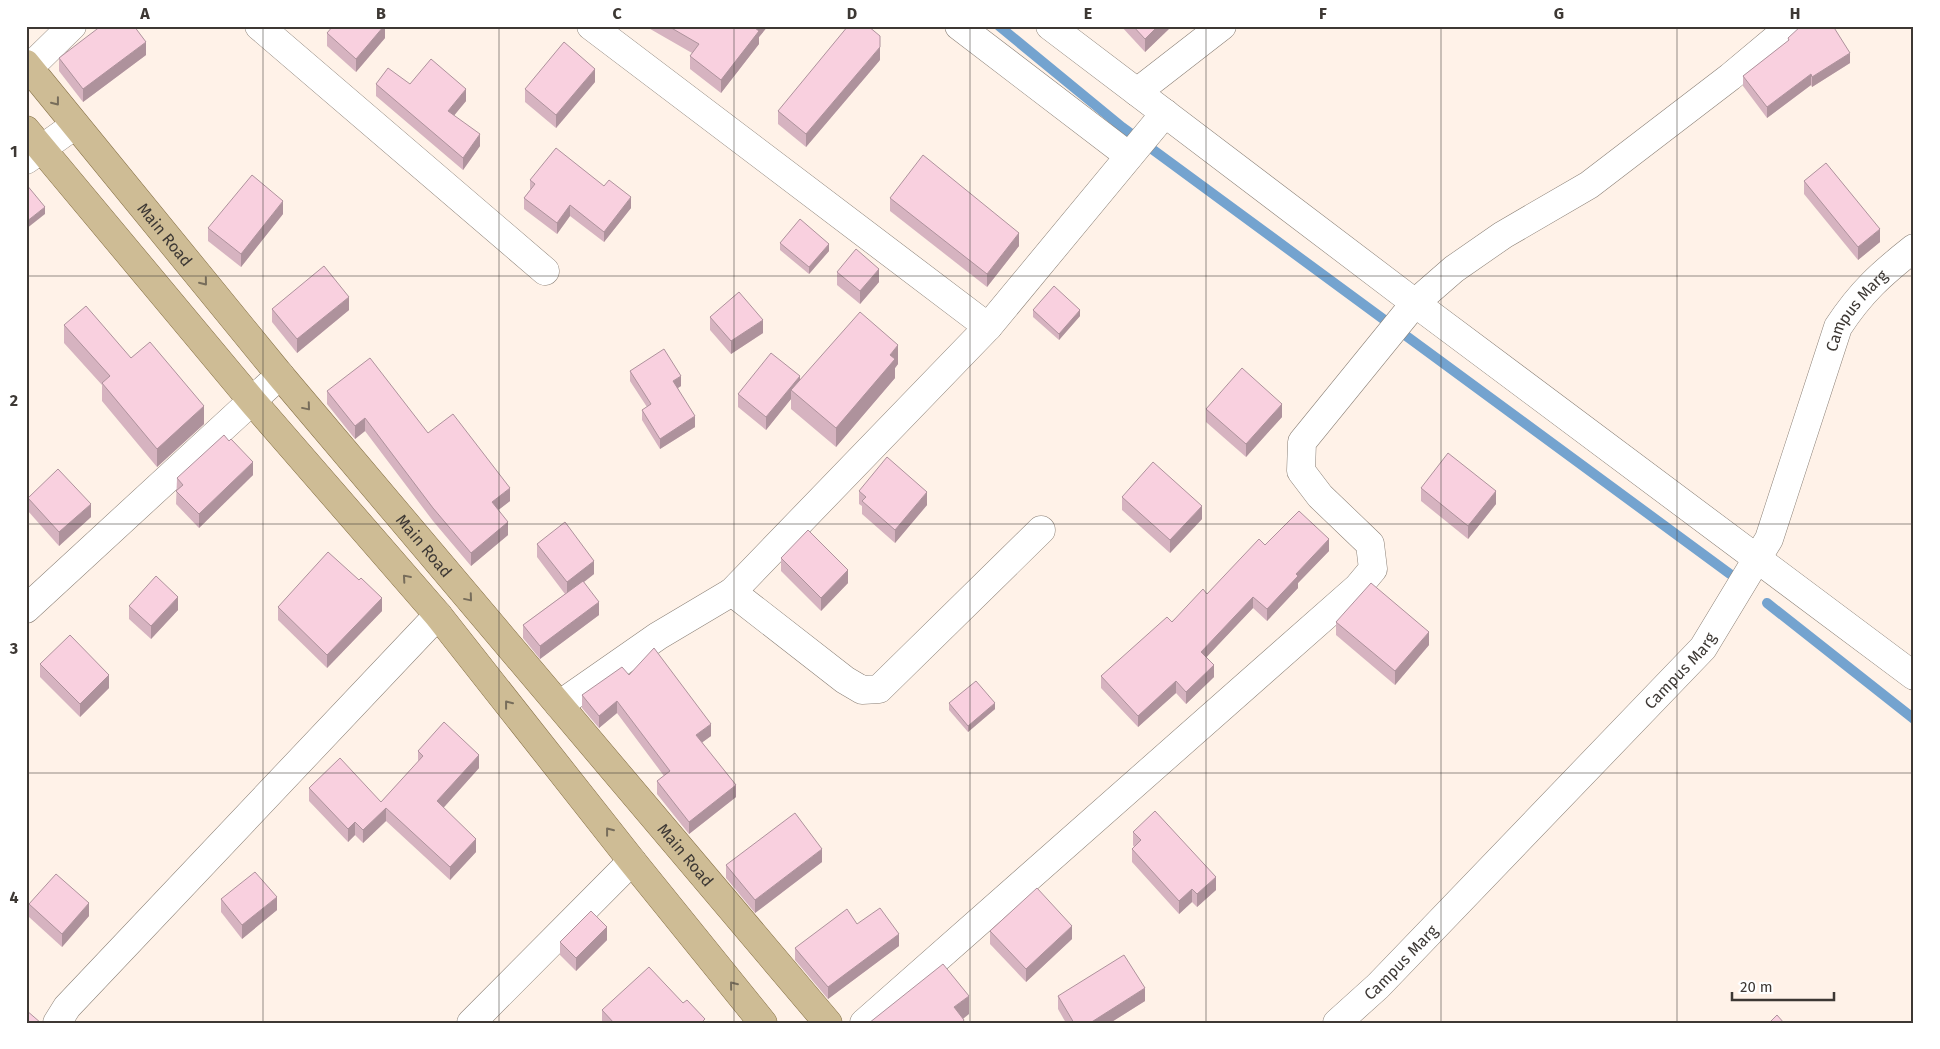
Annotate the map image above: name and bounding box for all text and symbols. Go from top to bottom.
text: A [139,4,150,23]
text: B [376,4,386,23]
text: C [612,4,622,23]
text: D [847,4,857,23]
text: E [1084,4,1092,23]
text: F [1319,4,1327,23]
text: G [1554,4,1564,23]
text: H [1790,4,1800,23]
one-way arrow [51,96,59,105]
text: 1 [10,142,18,161]
street label: Main Road [133,199,196,270]
street label: Campus Marg [1822,265,1892,354]
one-way arrow [198,276,206,285]
text: 2 [10,391,18,410]
one-way arrow [302,401,310,410]
street label: Main Road [392,511,456,581]
one-way arrow [402,574,411,583]
one-way arrow [463,592,471,601]
street label: Campus Marg [1641,629,1720,713]
text: 3 [9,639,18,658]
one-way arrow [505,701,513,710]
street label: Main Road [654,820,717,890]
one-way arrow [606,828,614,837]
text: 4 [9,888,19,907]
street label: Campus Marg [1360,921,1442,1004]
scale bar [1732,969,1835,1001]
text: 20 m [1740,978,1773,996]
one-way arrow [730,982,738,991]

